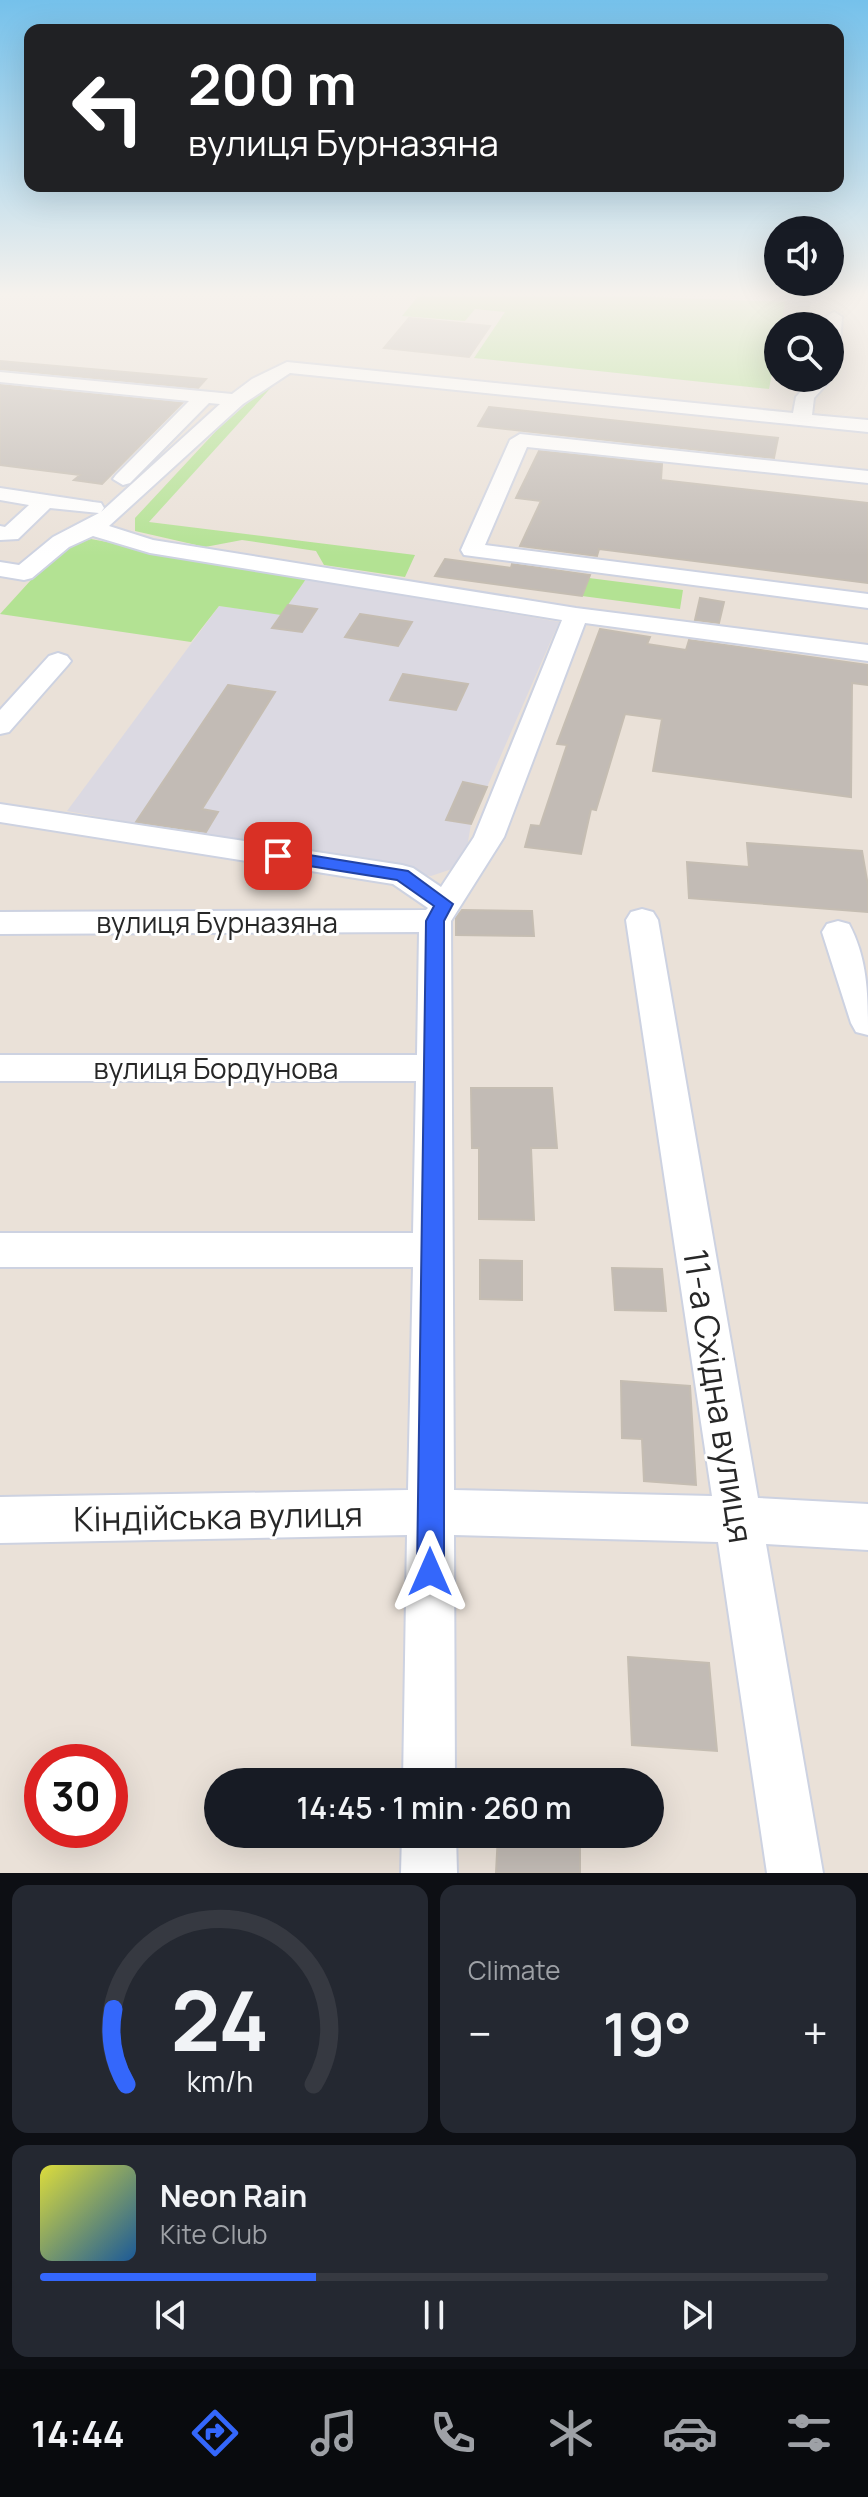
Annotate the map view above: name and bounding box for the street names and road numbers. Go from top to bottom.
street label: вулиця Бурназяна [96,903,338,941]
street label: вулиця Бордунова [94,1049,338,1087]
street label: 11-а Східна вулиця [673,1246,765,1546]
street label: Кіндійська вулиця [73,1490,363,1542]

